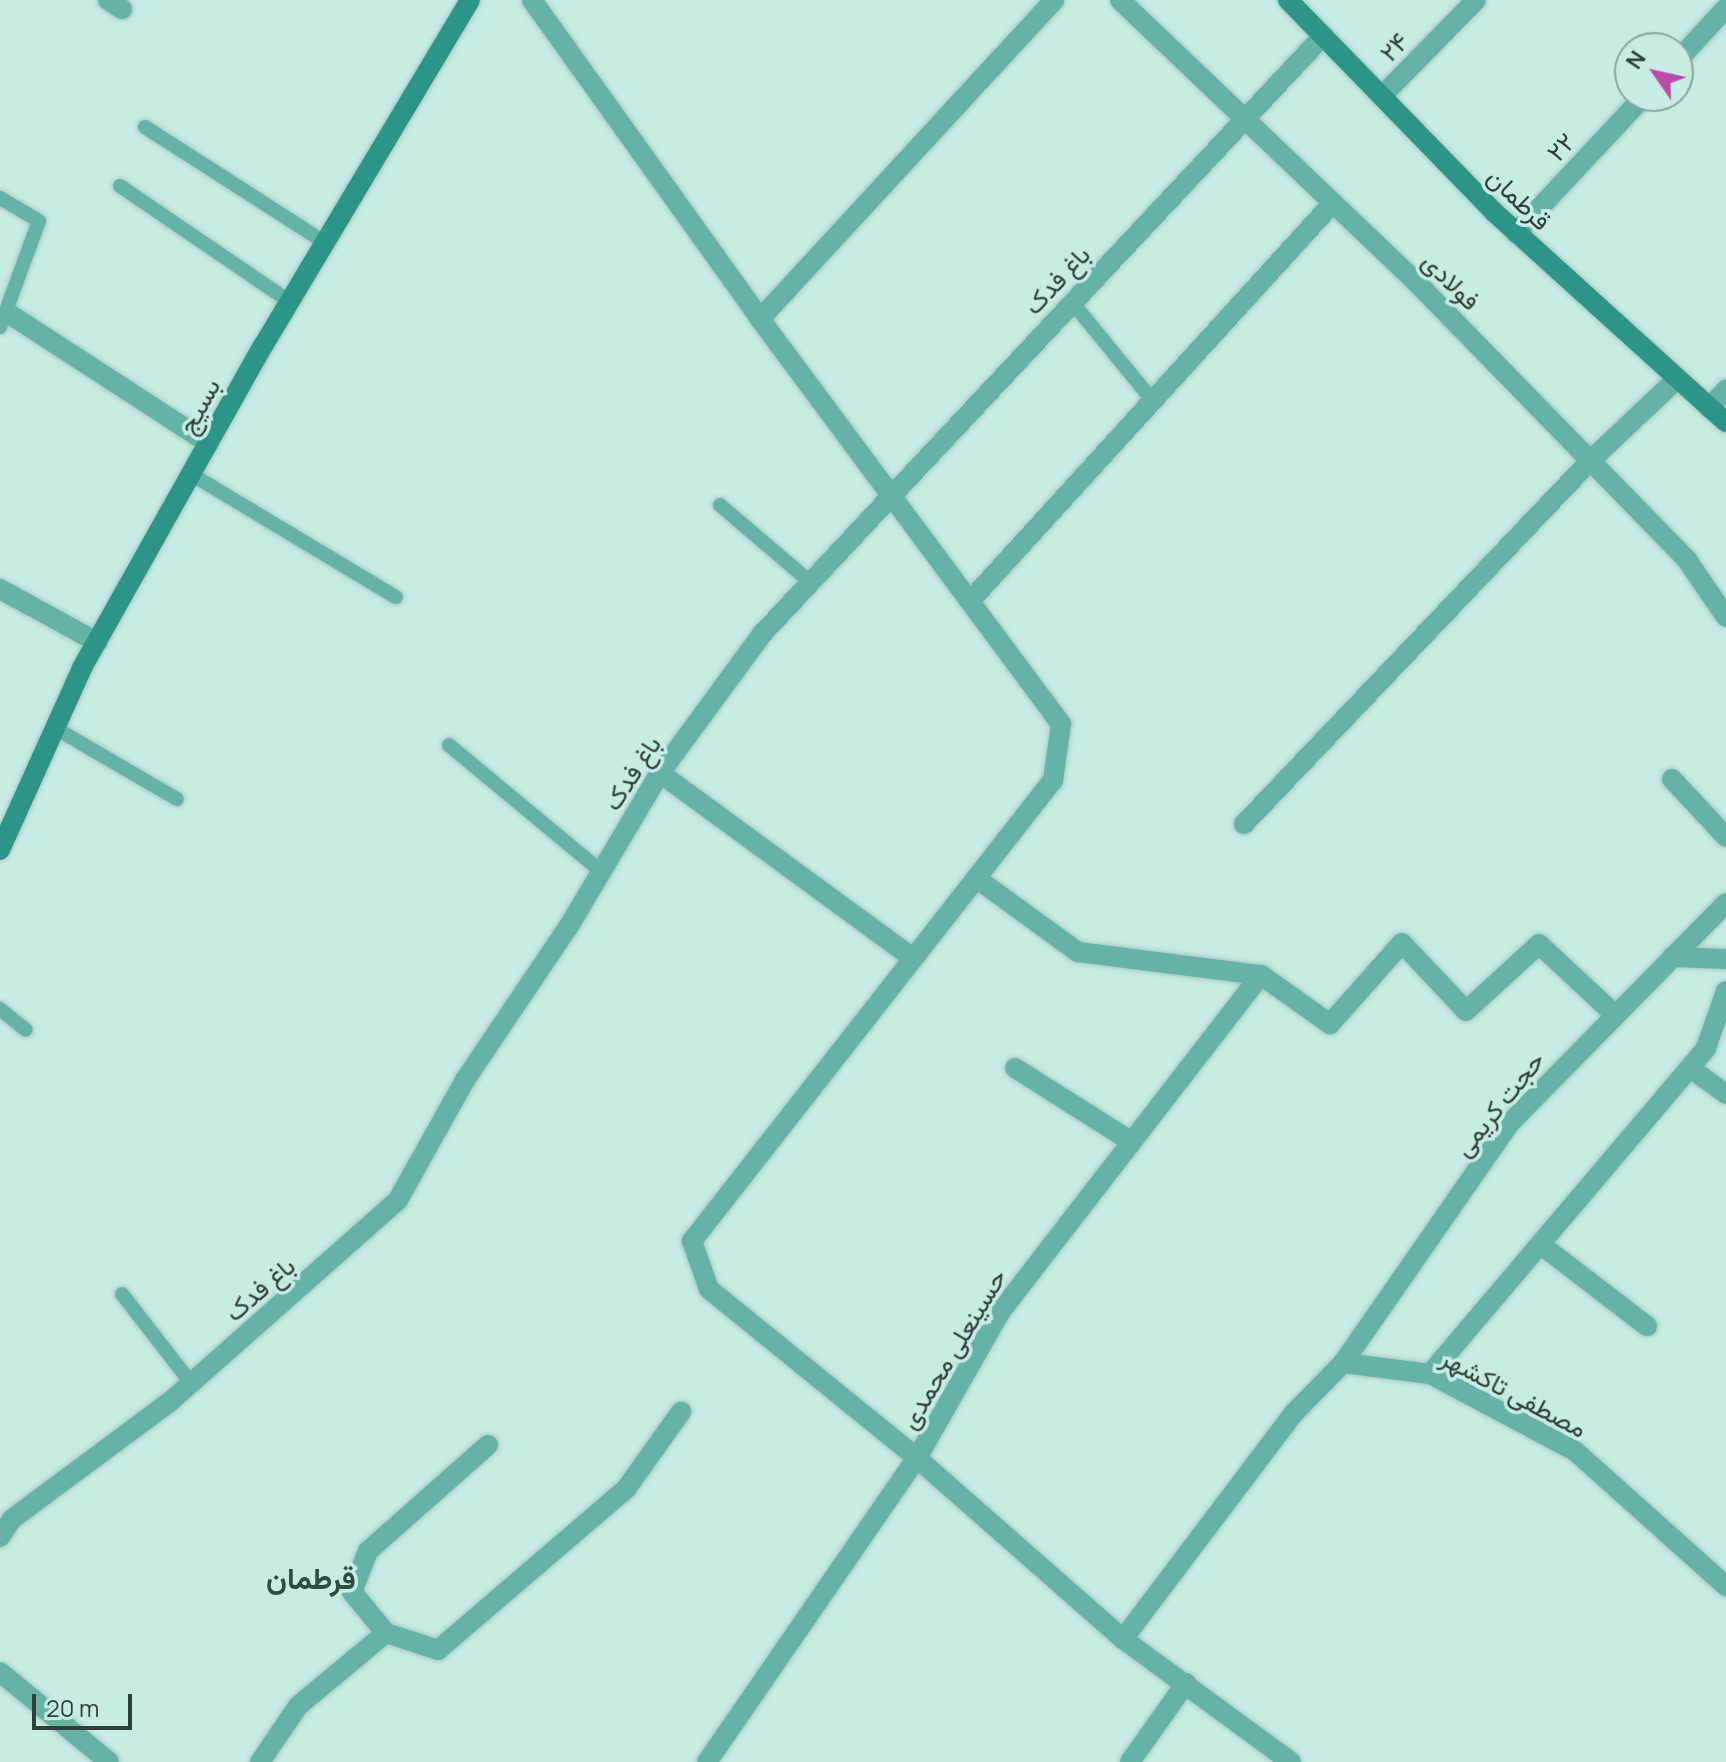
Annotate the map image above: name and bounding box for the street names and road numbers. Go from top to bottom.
street label: ۲۴ [1373,26,1415,68]
street label: ۲۲ [1540,126,1582,168]
street label: قرطمان [1481,161,1557,237]
street label: باغ فدک [1017,239,1097,321]
street label: فولادی [1416,246,1486,316]
street label: بسیج [171,373,227,439]
street label: باغ فدک [596,730,668,816]
street label: حجت کریمی [1447,1045,1551,1163]
street label: باغ فدک [219,1250,301,1328]
street label: حسینعلی محمدی [893,1263,1013,1435]
street label: مصطفی تاکشهر [1436,1342,1592,1444]

